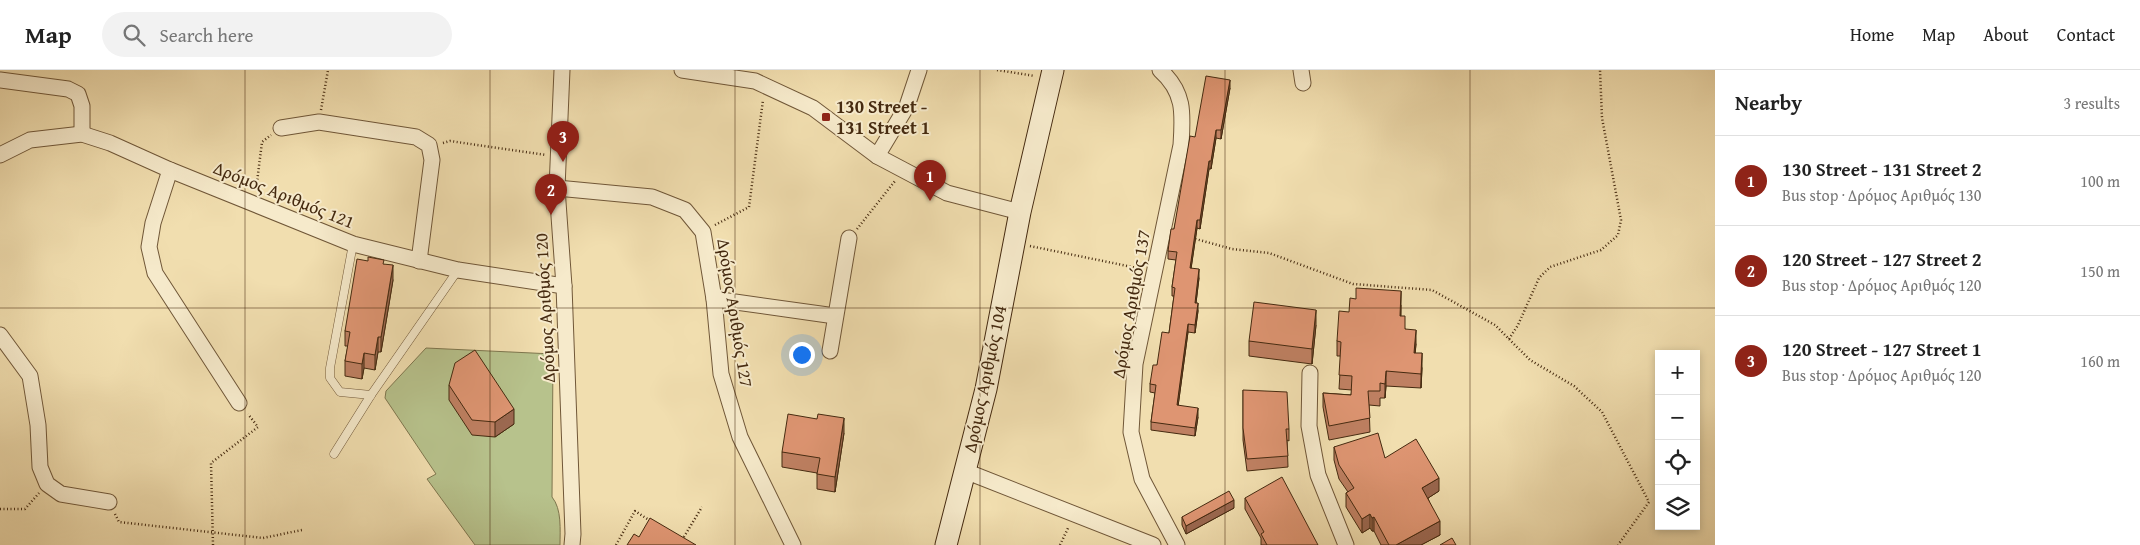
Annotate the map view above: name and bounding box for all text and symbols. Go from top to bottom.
search box [102,12,452,57]
text: Map [25,17,72,52]
icon: search [120,21,148,49]
text: Search here [160,21,253,49]
text: Home [1850,21,1894,48]
text: Map [1922,21,1955,48]
text: About [1983,21,2029,48]
text: Contact [2057,21,2115,48]
text: Nearby [1735,87,1802,118]
text: 3 results [2063,91,2120,115]
place label: 130 Street - 131 Street 1 [836,93,930,141]
marker: 130 Street - 131 Street 1 [820,111,832,123]
pin: 3 [547,121,579,162]
street label: Δρόμος Αριθμός 121 [210,154,359,235]
text: 130 Street - 131 Street 2 [1782,155,1982,183]
pin: 1 [914,160,946,201]
text: 1 [1747,169,1755,193]
text: 100 m [2080,169,2120,193]
pin: 2 [535,174,567,215]
text: Bus stop · Δρόμος Αριθμός 130 [1782,183,1981,207]
street label: Δρόμος Αριθμός 137 [1104,228,1157,380]
street label: Δρόμος Αριθμός 120 [527,232,562,384]
street label: Δρόμος Αριθμός 127 [710,237,761,389]
text: 120 Street - 127 Street 2 [1782,245,1982,273]
text: 2 [1747,259,1755,283]
text: 150 m [2080,259,2120,283]
text: Bus stop · Δρόμος Αριθμός 120 [1782,273,1981,297]
street label: Δρόμος Αριθμός 104 [956,303,1013,455]
text: 120 Street - 127 Street 1 [1782,335,1982,363]
your location [789,342,815,368]
text: 3 [1747,349,1755,373]
text: 160 m [2080,349,2120,373]
map controls [1655,350,1700,530]
button: + [1655,350,1700,395]
text: Bus stop · Δρόμος Αριθμός 120 [1782,363,1981,387]
button: − [1655,395,1700,440]
button: locate [1655,440,1700,485]
button: layers [1655,485,1700,530]

